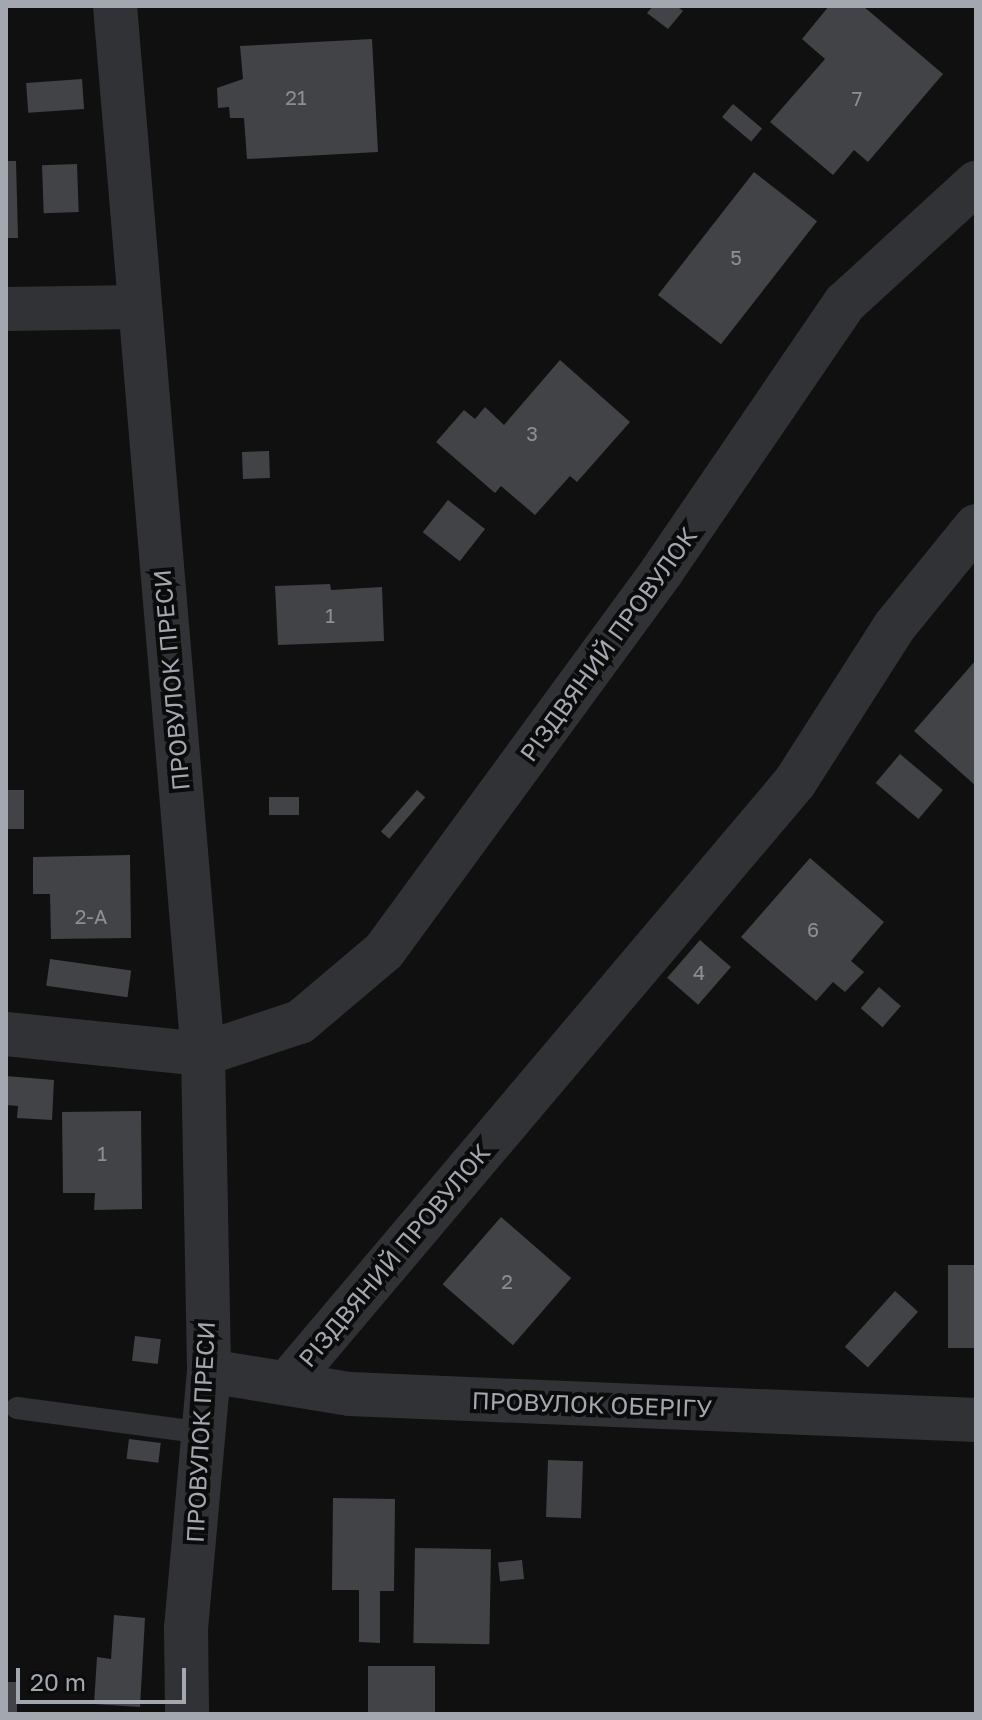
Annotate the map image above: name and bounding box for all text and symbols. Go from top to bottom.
house number: 21 [285,85,307,109]
house number: 7 [852,86,862,110]
house number: 5 [730,245,742,269]
house number: 3 [526,421,538,445]
street label: РІЗДВЯНИЙ ПРОВУЛОК [513,521,703,767]
street label: ПРОВУЛОК ПРЕСИ [147,568,195,792]
house number: 1 [325,603,335,627]
house number: 2-А [75,904,107,928]
house number: 6 [807,917,819,941]
house number: 4 [693,960,705,984]
street label: РІЗДВЯНИЙ ПРОВУЛОК [292,1138,496,1372]
house number: 1 [97,1141,107,1165]
house number: 2 [501,1269,513,1293]
street label: ПРОВУЛОК ПРЕСИ [180,1321,220,1543]
street label: ПРОВУЛОК ОБЕРІГУ [471,1385,713,1423]
scale bar [20,1652,190,1702]
text: 20 m [30,1667,86,1696]

